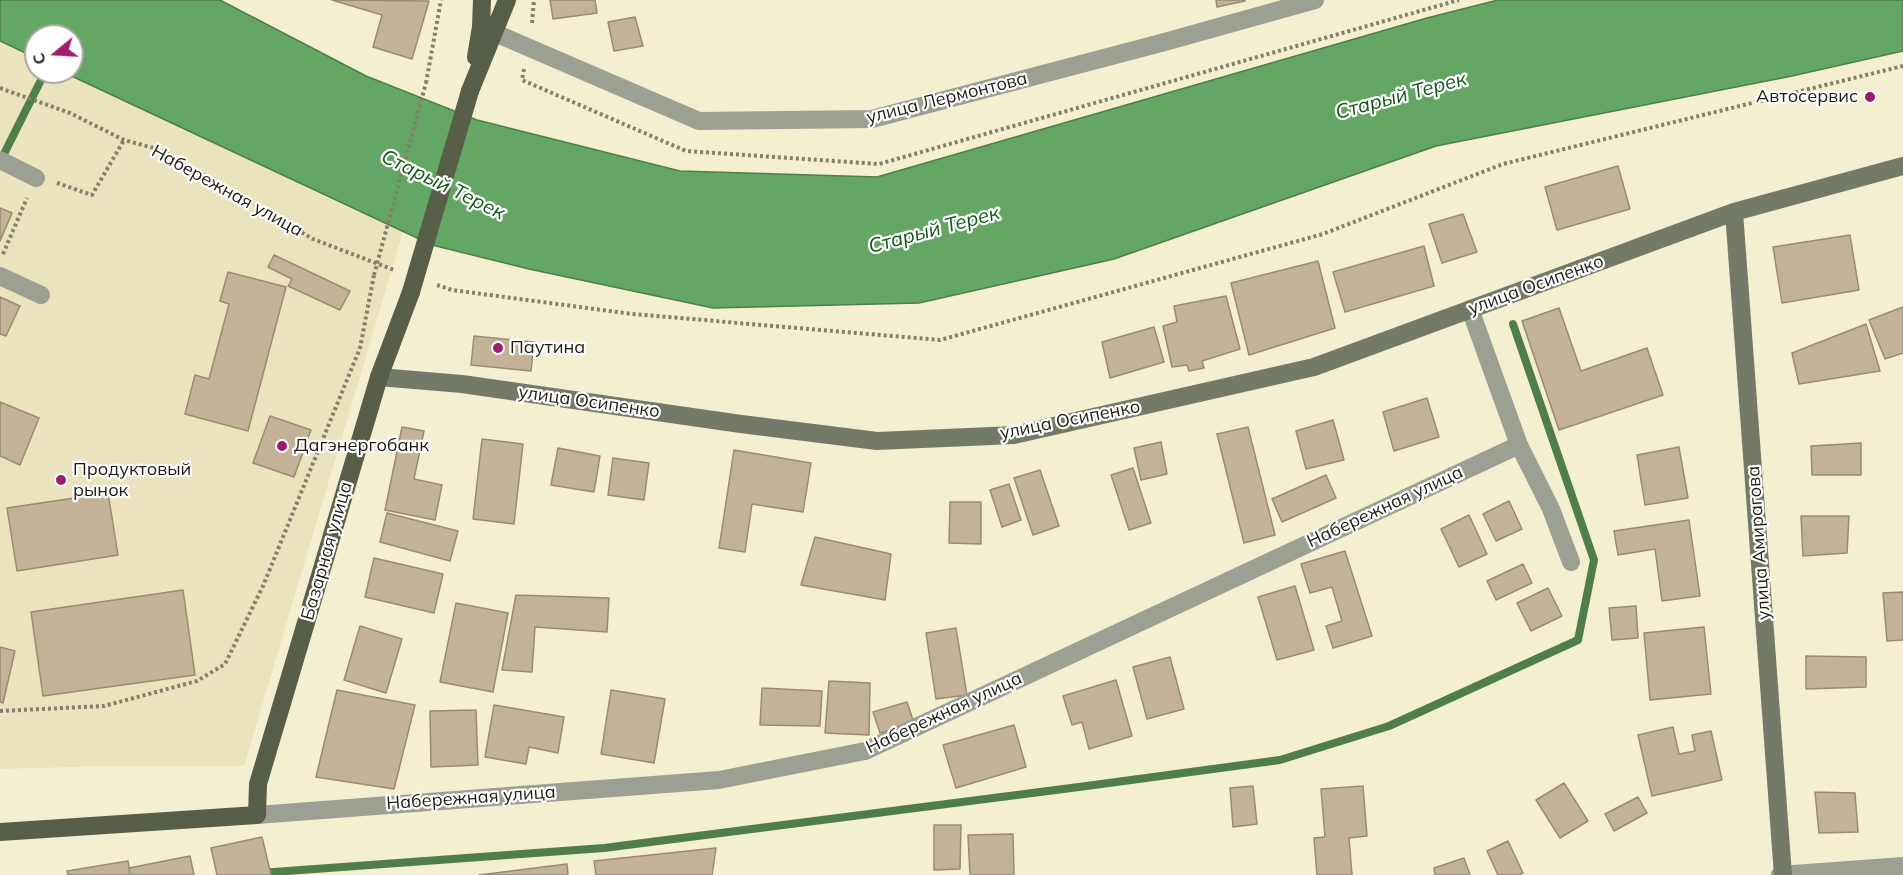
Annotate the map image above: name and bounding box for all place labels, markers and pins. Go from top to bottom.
place label: Автосервис [1756,86,1858,108]
marker: Автосервис [1863,90,1877,104]
place label: Паутина [510,337,585,359]
marker: Паутина [491,341,505,355]
place label: Дагэнергобанк [294,435,429,457]
marker: Дагэнергобанк [275,439,289,453]
place label: Продуктовый рынок [73,459,191,502]
marker: Продуктовый рынок [54,473,68,487]

